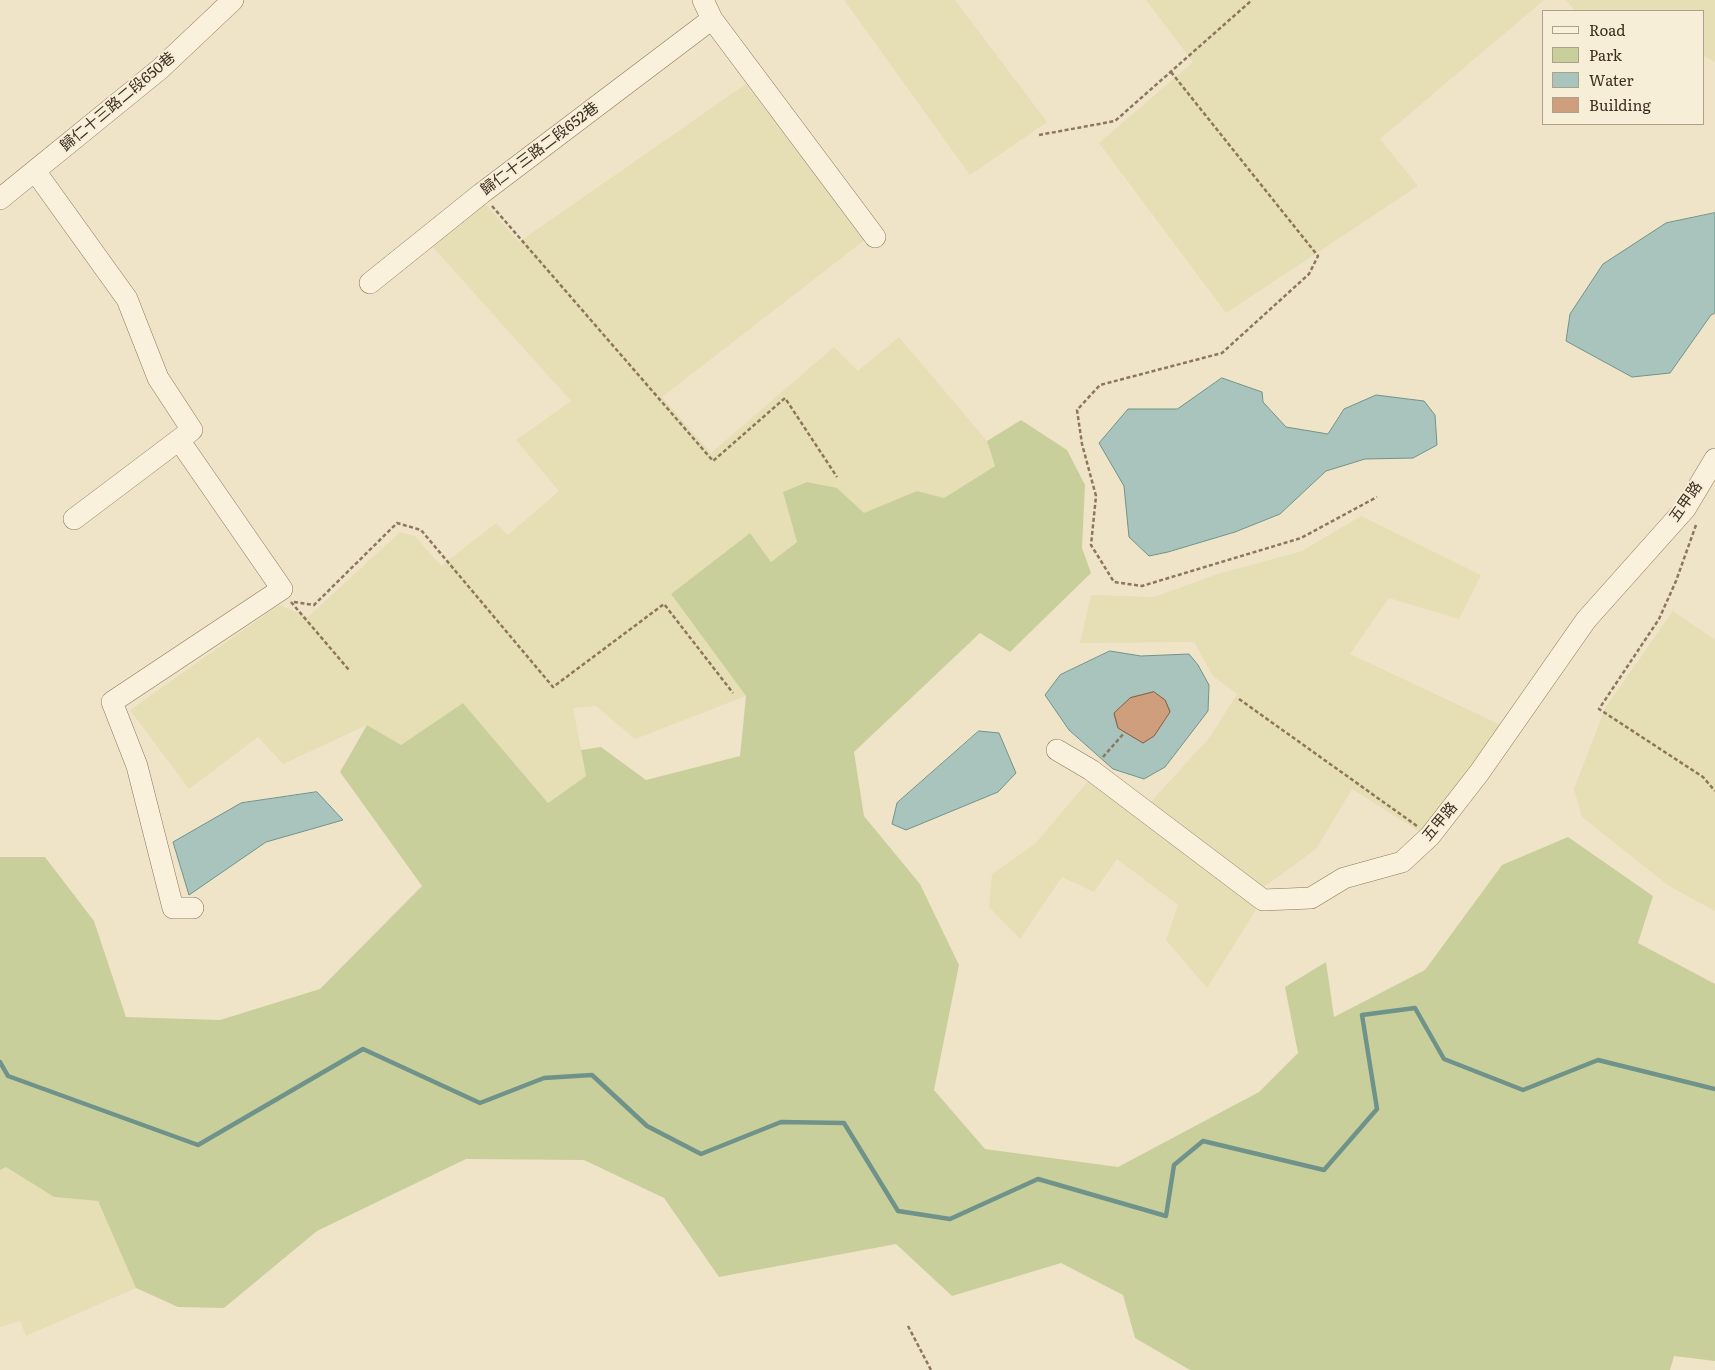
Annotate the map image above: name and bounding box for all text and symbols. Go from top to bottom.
legend [1542,10,1705,125]
text: Road [1589,18,1625,41]
text: Park [1589,43,1622,66]
street label: 歸仁十三路二段650巷 [57,49,179,155]
text: Water [1589,68,1634,91]
text: Building [1589,93,1651,116]
street label: 歸仁十三路二段652巷 [477,99,603,199]
street label: 五甲路 [1666,478,1706,526]
street label: 五甲路 [1419,799,1461,845]

